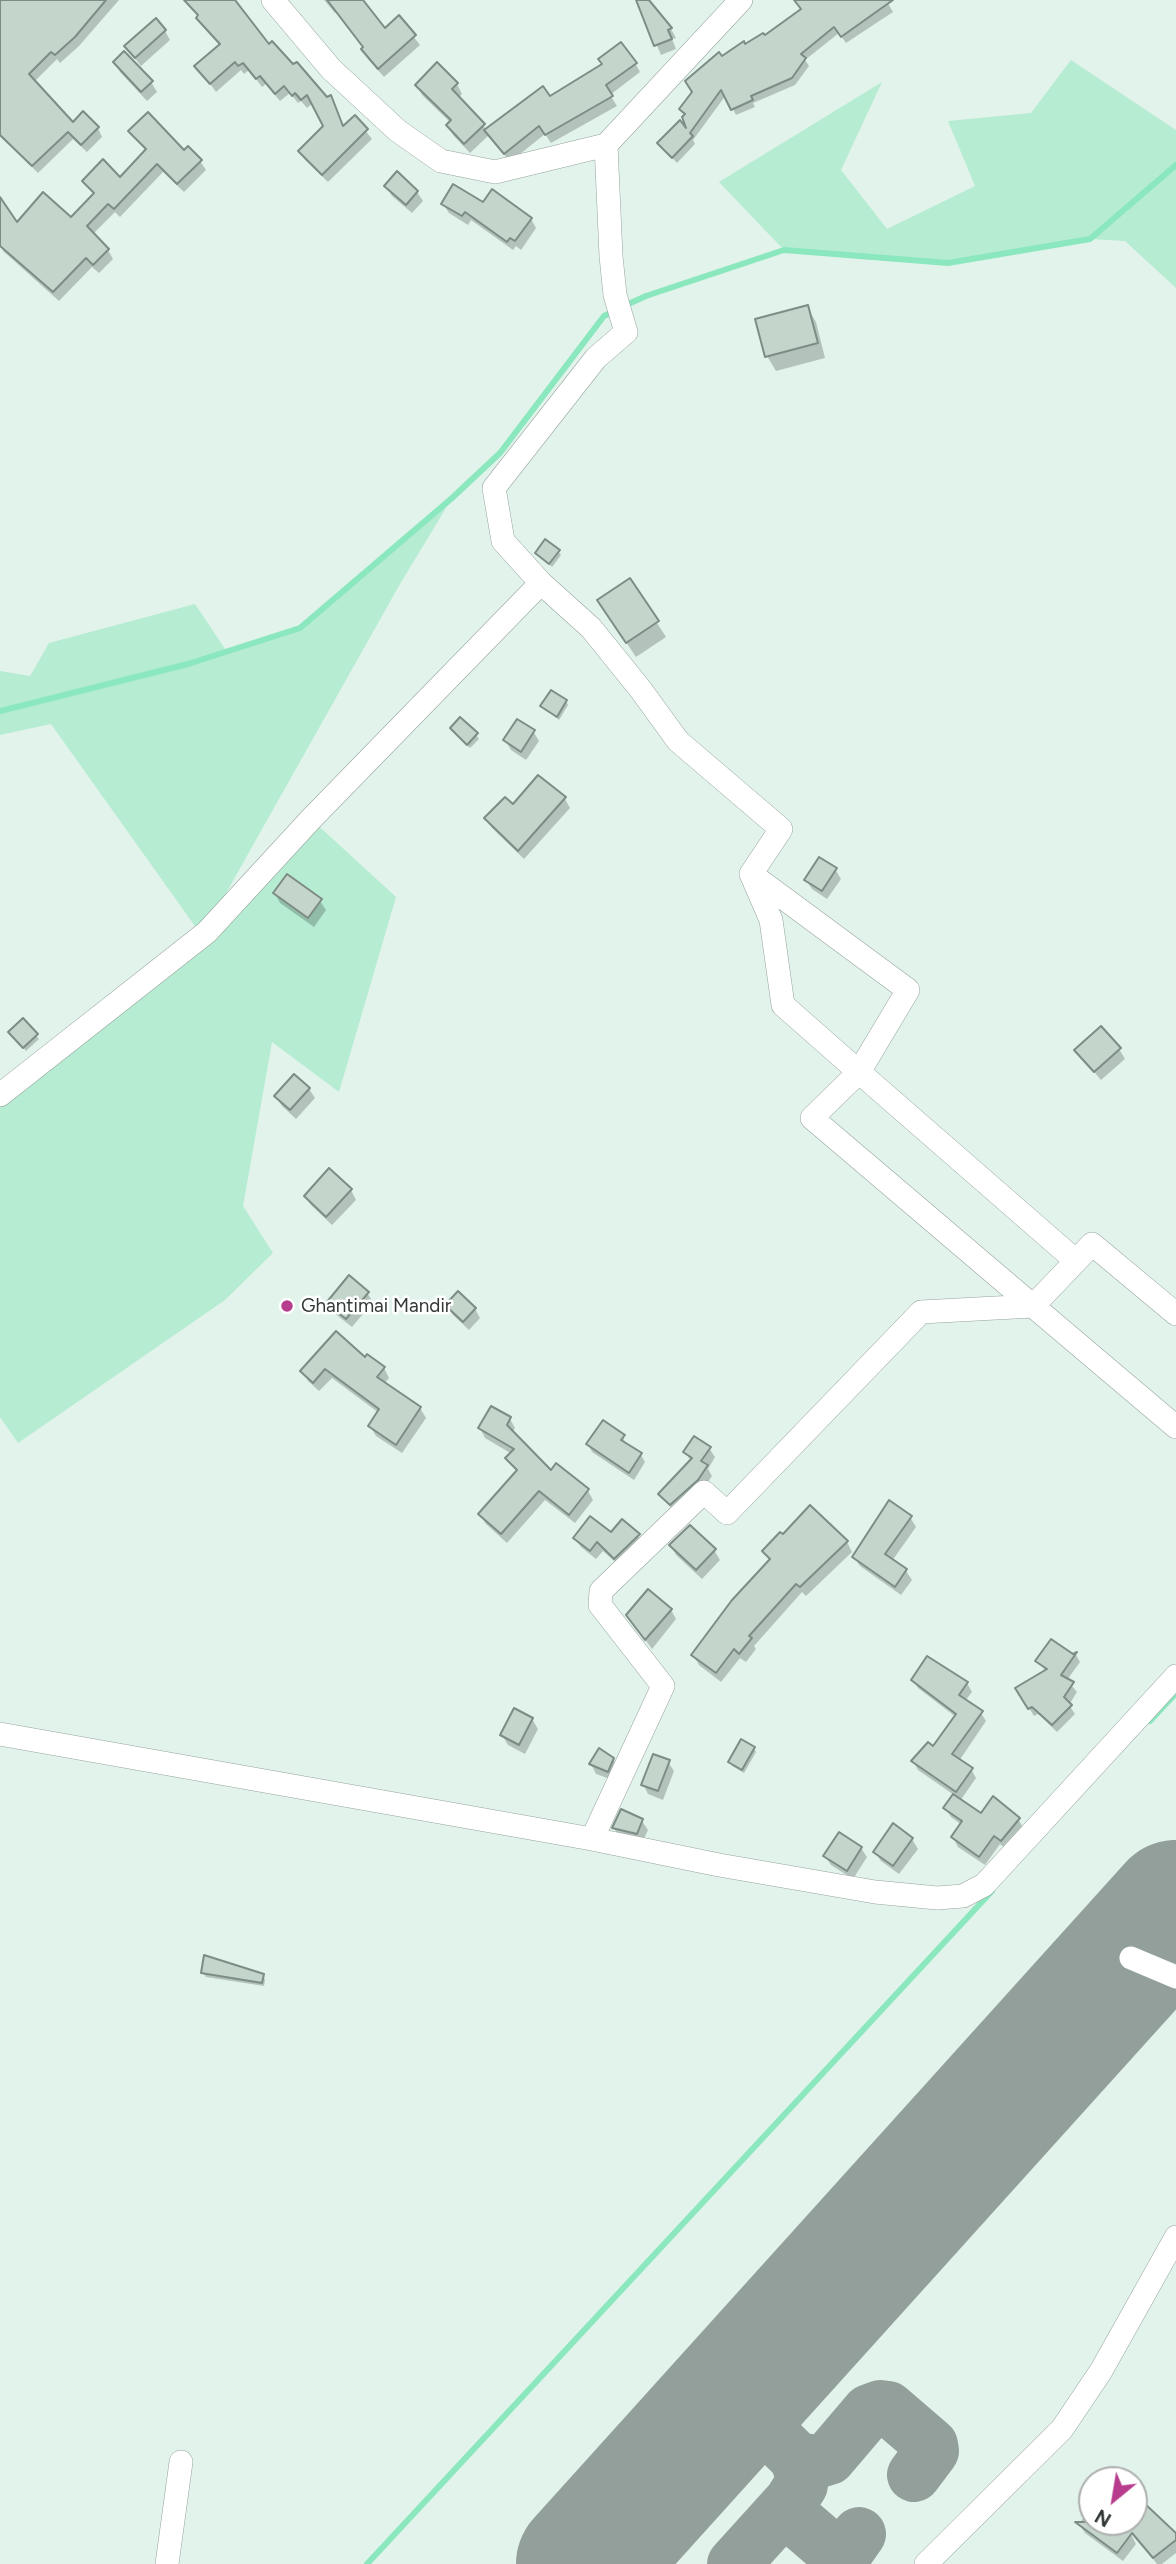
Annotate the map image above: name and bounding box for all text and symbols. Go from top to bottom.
place label: Ghantimai Mandir [301,1295,451,1317]
marker: Ghantimai Mandir [279,1298,295,1314]
north arrow [1078,2466,1148,2536]
text: N [1091,2504,1115,2532]

